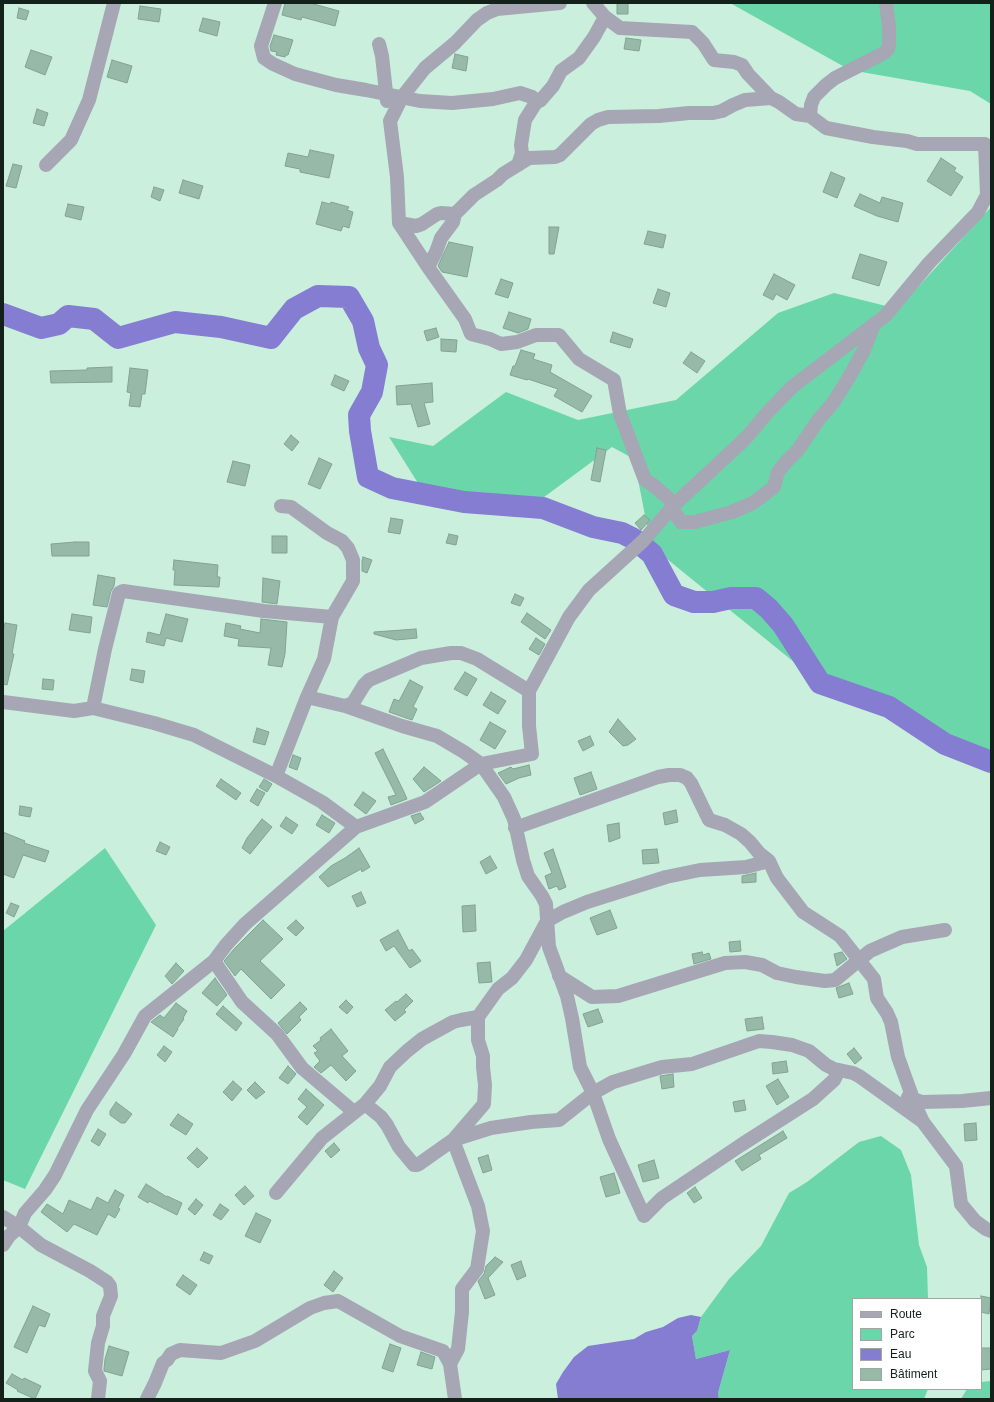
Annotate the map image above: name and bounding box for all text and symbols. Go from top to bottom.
legend [852,1298,982,1390]
text: Route [890,1307,922,1321]
text: Parc [890,1327,915,1341]
text: Eau [890,1347,911,1361]
text: Bâtiment [890,1367,937,1381]

